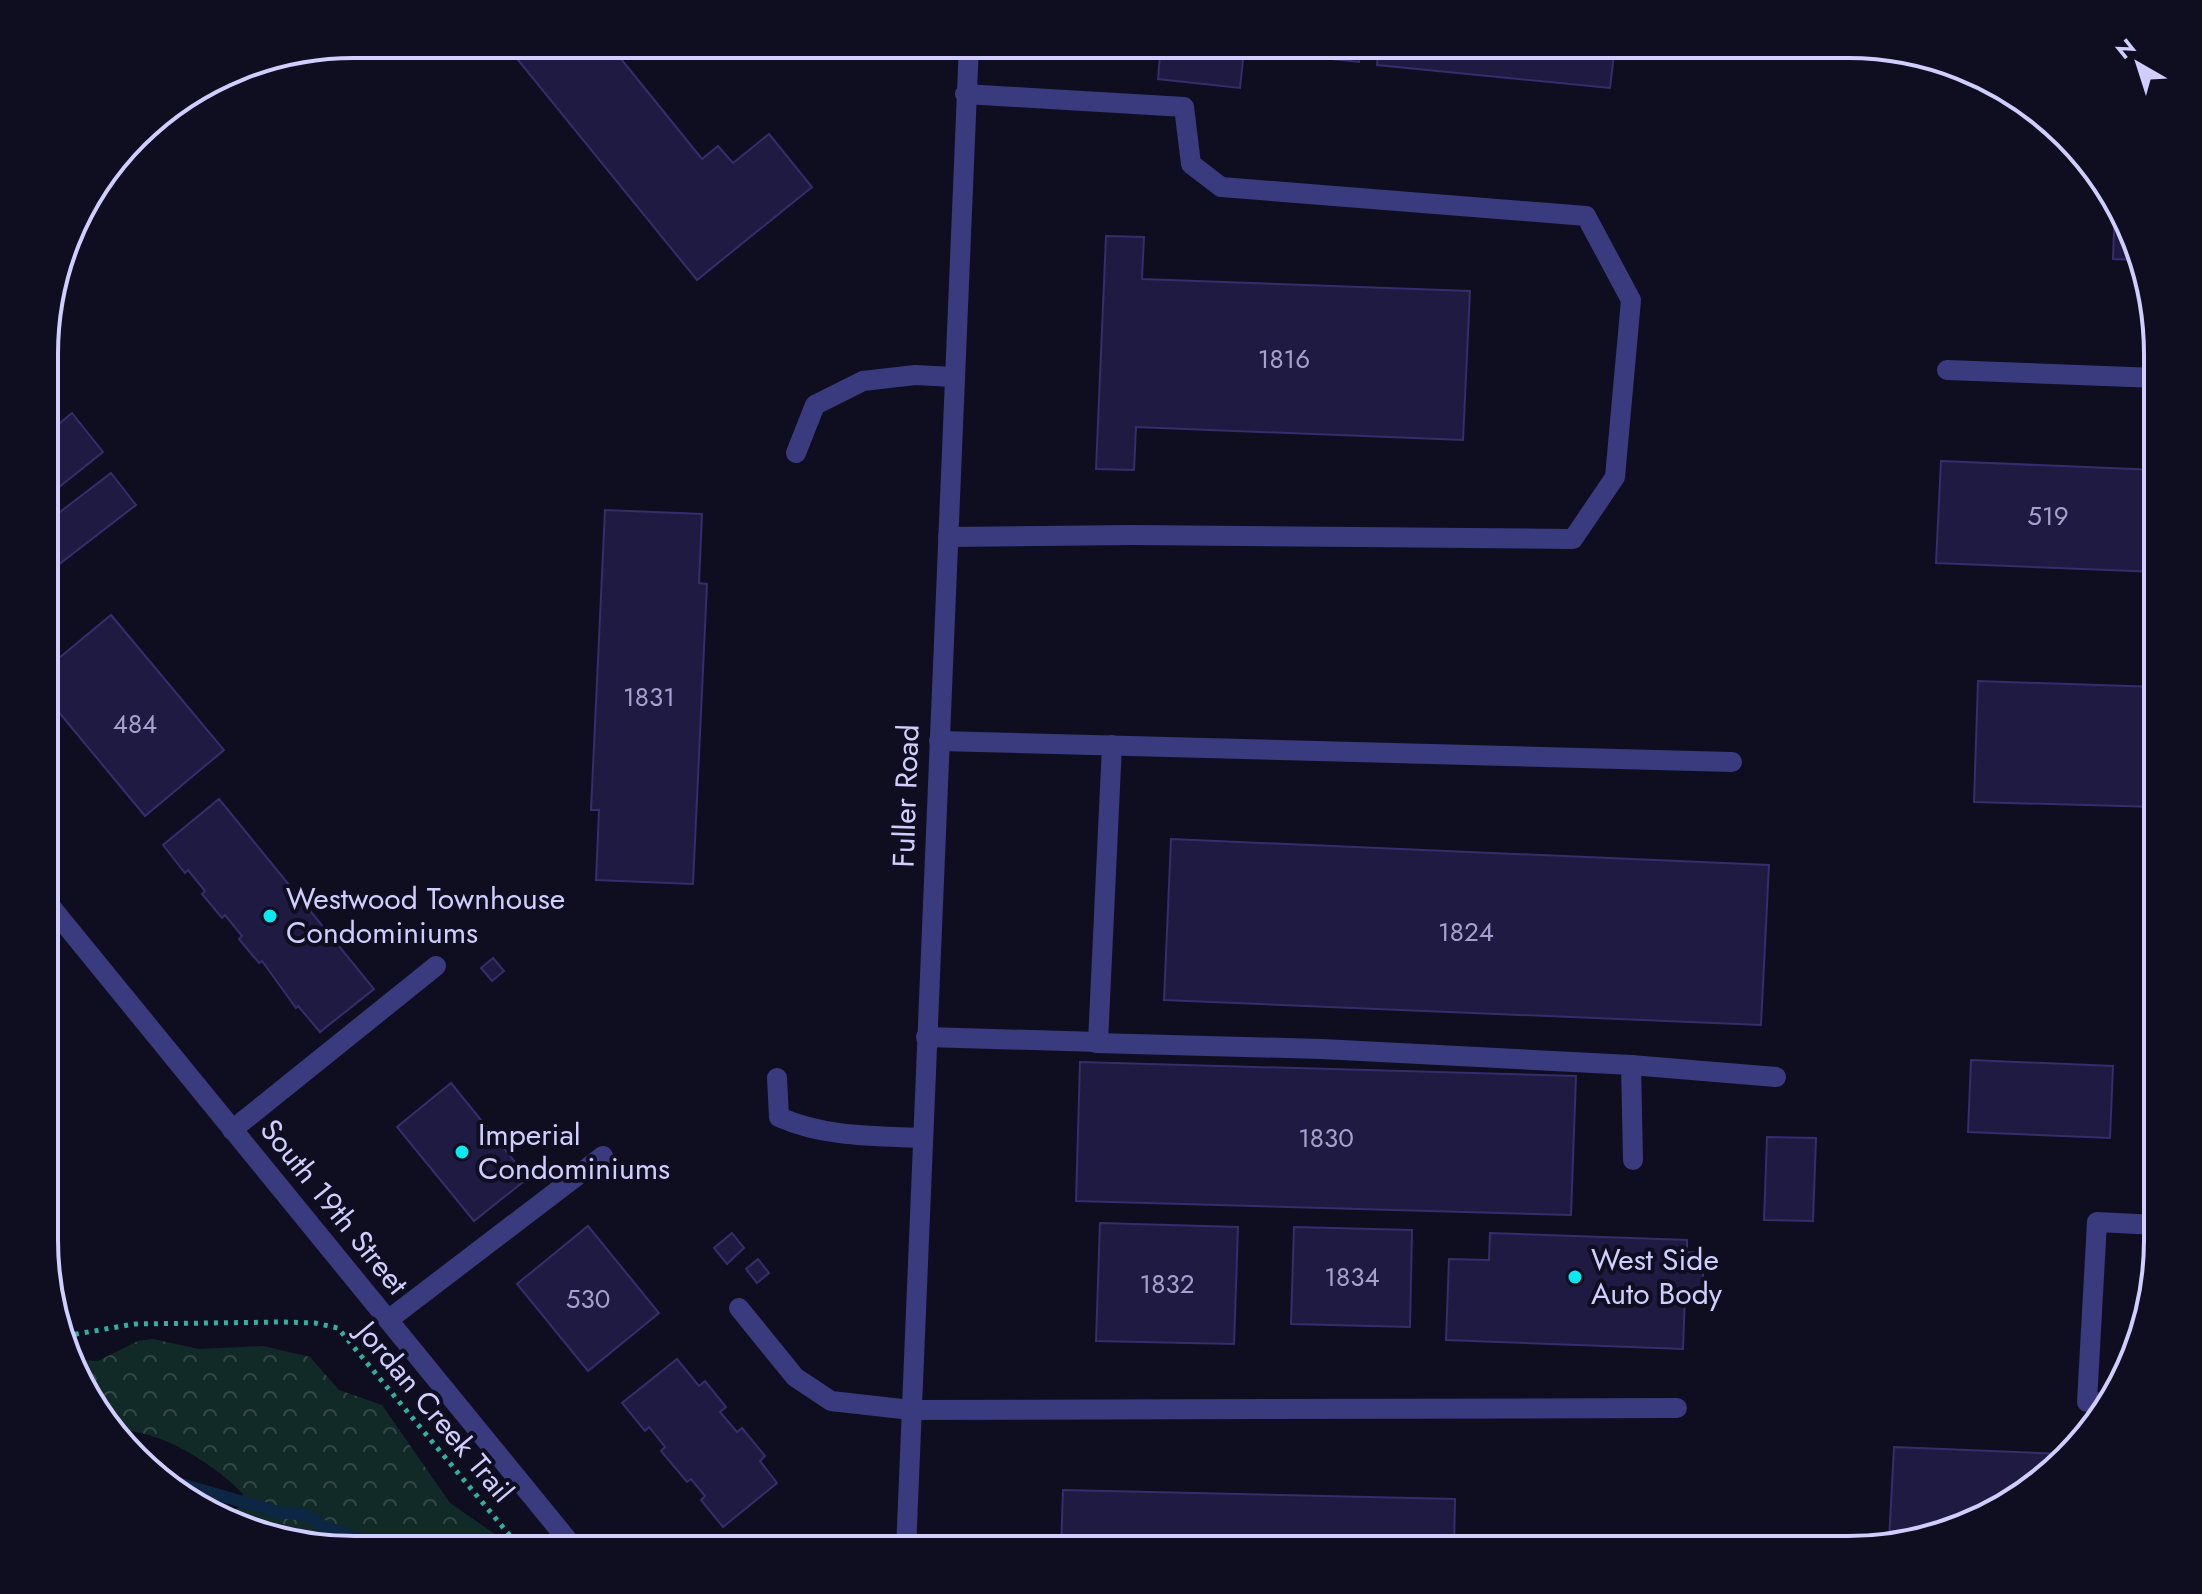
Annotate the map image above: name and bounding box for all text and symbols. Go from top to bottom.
north arrow [2098,24,2178,104]
text: N [2109,31,2142,66]
house number: 1816 [1258,340,1310,378]
house number: 519 [2027,497,2069,535]
house number: 1831 [623,678,675,716]
house number: 484 [113,705,157,743]
street label: Fuller Road [882,724,929,868]
place label: Westwood Townhouse Condominiums [286,877,565,954]
marker: Westwood Townhouse Condominiums [261,907,279,925]
house number: 1824 [1438,913,1494,951]
street label: South 19th Street [250,1110,419,1304]
place label: Imperial Condominiums [478,1113,670,1190]
house number: 1830 [1298,1119,1354,1157]
marker: Imperial Condominiums [453,1143,471,1161]
place label: West Side Auto Body [1591,1238,1723,1315]
house number: 1834 [1324,1258,1380,1296]
house number: 1832 [1140,1265,1194,1303]
marker: West Side Auto Body [1566,1268,1584,1286]
house number: 530 [566,1280,610,1318]
street label: Jordan Creek Trail [344,1309,524,1512]

